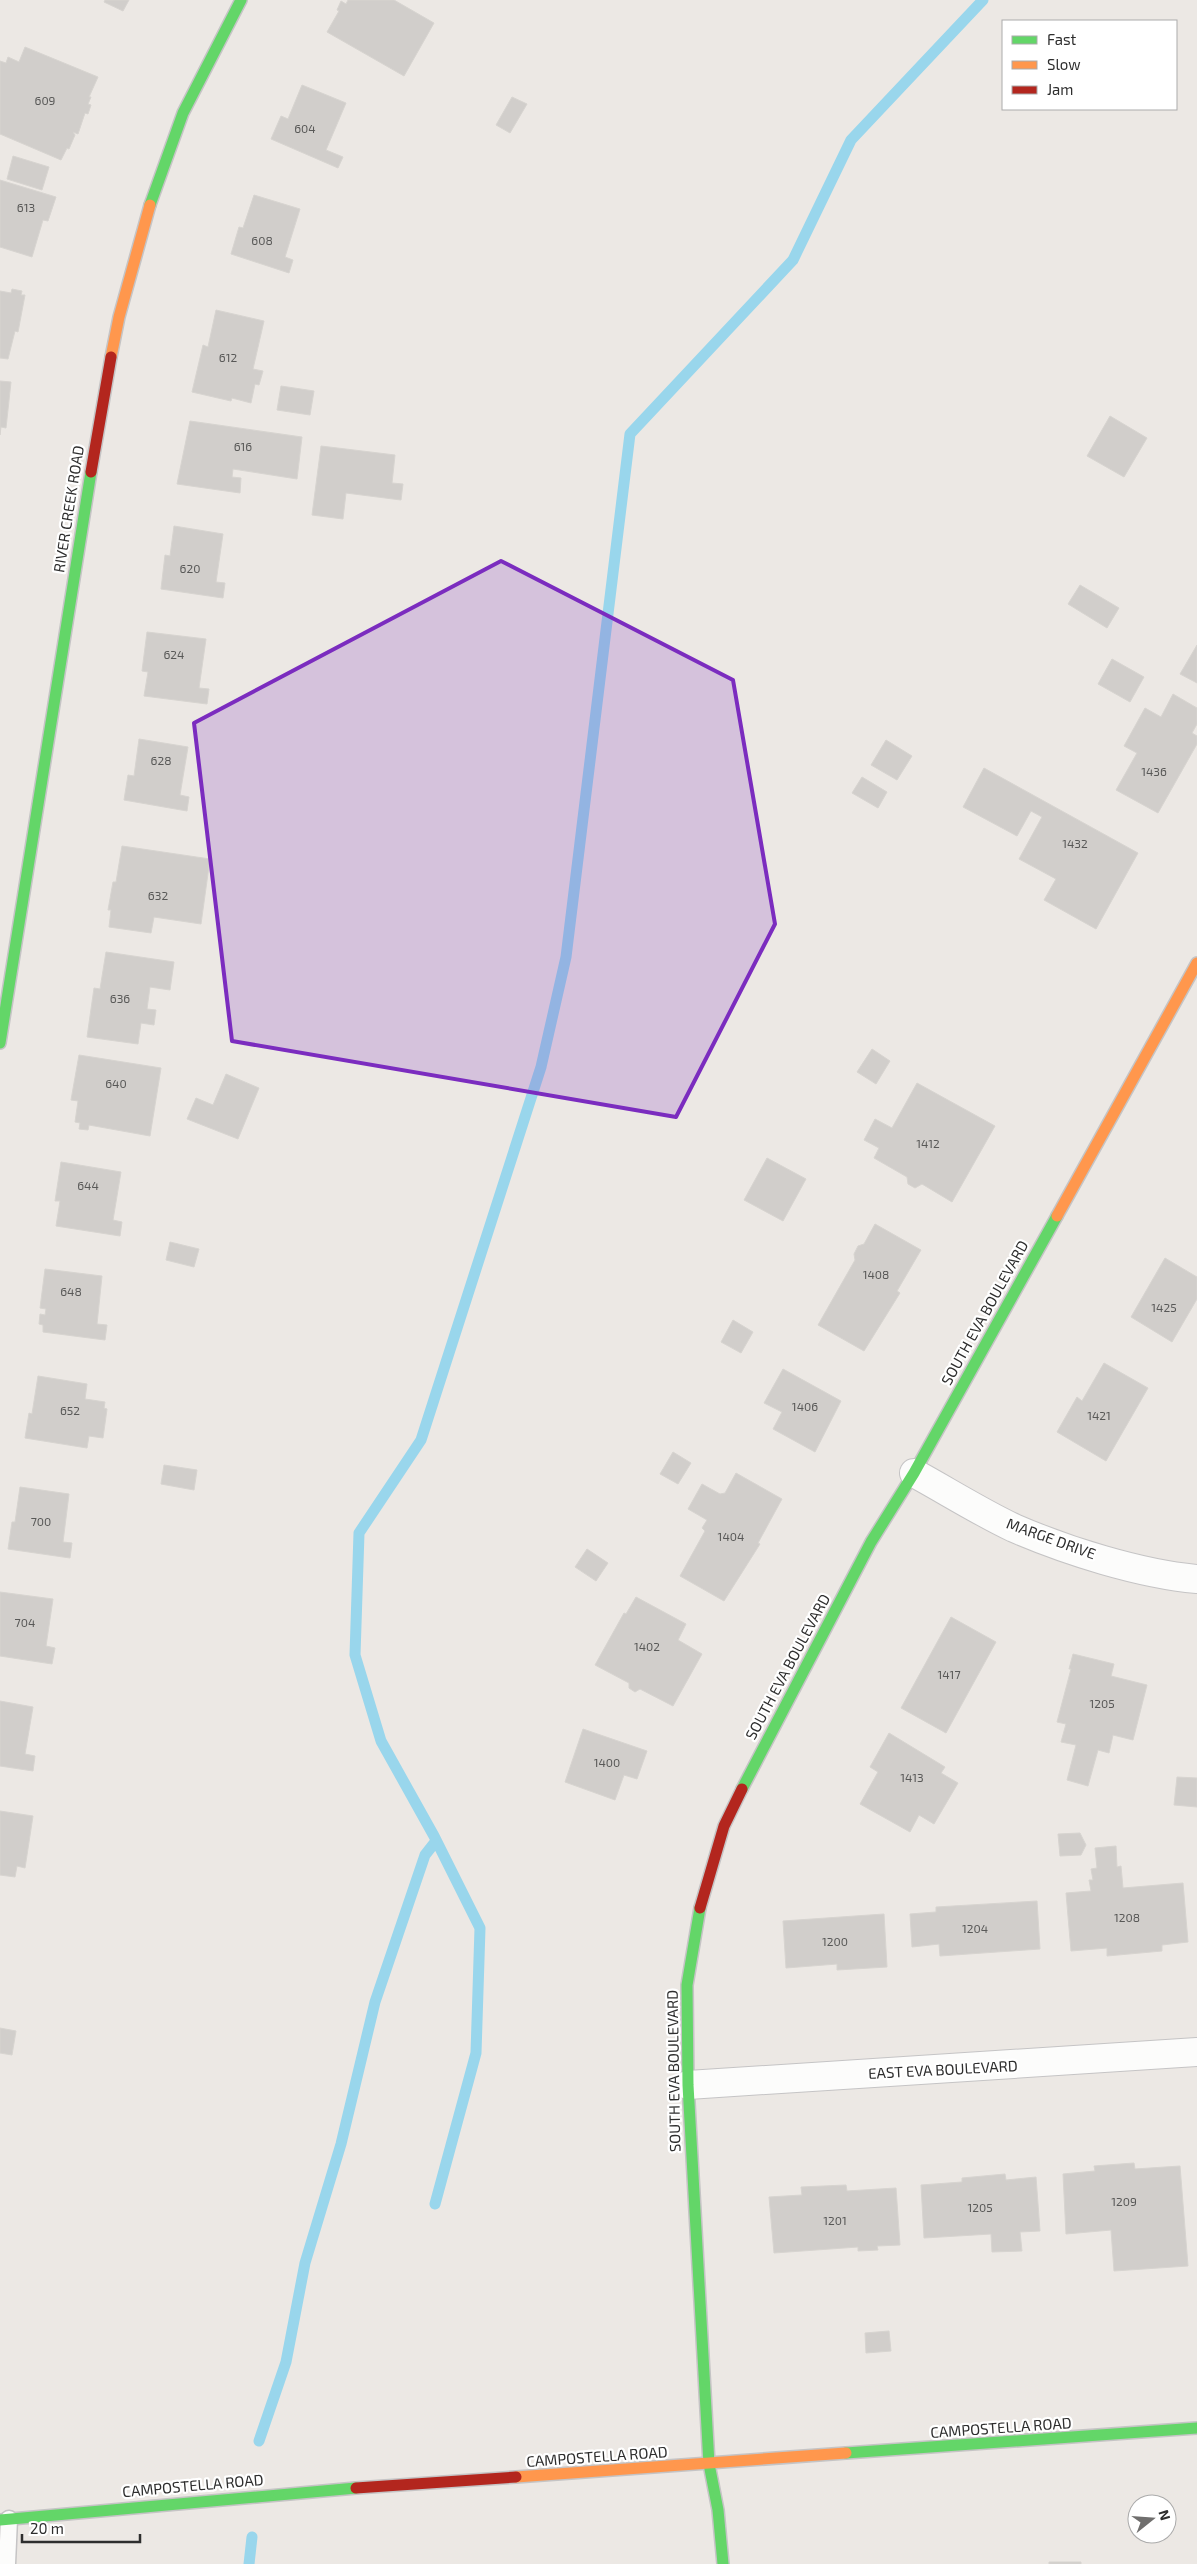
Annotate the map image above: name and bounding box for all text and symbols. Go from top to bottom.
legend [1002,20,1177,110]
text: Fast [1047,30,1077,48]
text: Slow [1047,55,1081,73]
text: Jam [1047,80,1073,98]
house number: 609 [35,93,56,107]
house number: 604 [294,121,316,135]
house number: 613 [17,200,35,214]
house number: 608 [251,233,273,247]
house number: 612 [219,350,237,364]
house number: 616 [234,439,252,453]
street label: RIVER CREEK ROAD [49,444,87,574]
house number: 620 [180,561,200,575]
house number: 624 [164,647,185,661]
house number: 628 [151,753,171,767]
house number: 1436 [1141,764,1167,778]
house number: 1432 [1062,836,1088,850]
house number: 632 [148,888,168,902]
house number: 636 [110,991,130,1005]
house number: 640 [105,1076,127,1090]
house number: 1412 [916,1136,940,1150]
house number: 644 [77,1178,99,1192]
street label: SOUTH EVA BOULEVARD [937,1237,1031,1388]
house number: 1408 [863,1267,889,1281]
house number: 648 [60,1284,82,1298]
house number: 1425 [1151,1300,1177,1314]
house number: 1406 [792,1399,818,1413]
house number: 652 [60,1403,80,1417]
house number: 1421 [1087,1408,1111,1422]
house number: 700 [31,1514,51,1528]
street label: MARGE DRIVE [1004,1514,1098,1563]
house number: 1404 [718,1529,744,1543]
street label: SOUTH EVA BOULEVARD [741,1591,833,1742]
house number: 704 [15,1615,35,1629]
house number: 1402 [634,1639,660,1653]
house number: 1417 [937,1667,961,1681]
house number: 1205 [1089,1696,1115,1710]
house number: 1400 [594,1755,620,1769]
house number: 1413 [900,1770,924,1784]
house number: 1208 [1114,1910,1140,1924]
house number: 1204 [962,1921,988,1935]
house number: 1200 [822,1934,848,1948]
street label: SOUTH EVA BOULEVARD [663,1990,683,2152]
street label: EAST EVA BOULEVARD [868,2056,1018,2082]
house number: 1209 [1111,2194,1137,2208]
house number: 1205 [967,2200,993,2214]
house number: 1201 [823,2213,847,2227]
street label: CAMPOSTELLA ROAD [930,2413,1072,2441]
street label: CAMPOSTELLA ROAD [526,2442,668,2470]
street label: CAMPOSTELLA ROAD [122,2470,264,2500]
north arrow [1127,2494,1177,2544]
text: N [1155,2508,1175,2522]
scale bar [22,2512,140,2544]
text: 20 m [30,2519,64,2537]

